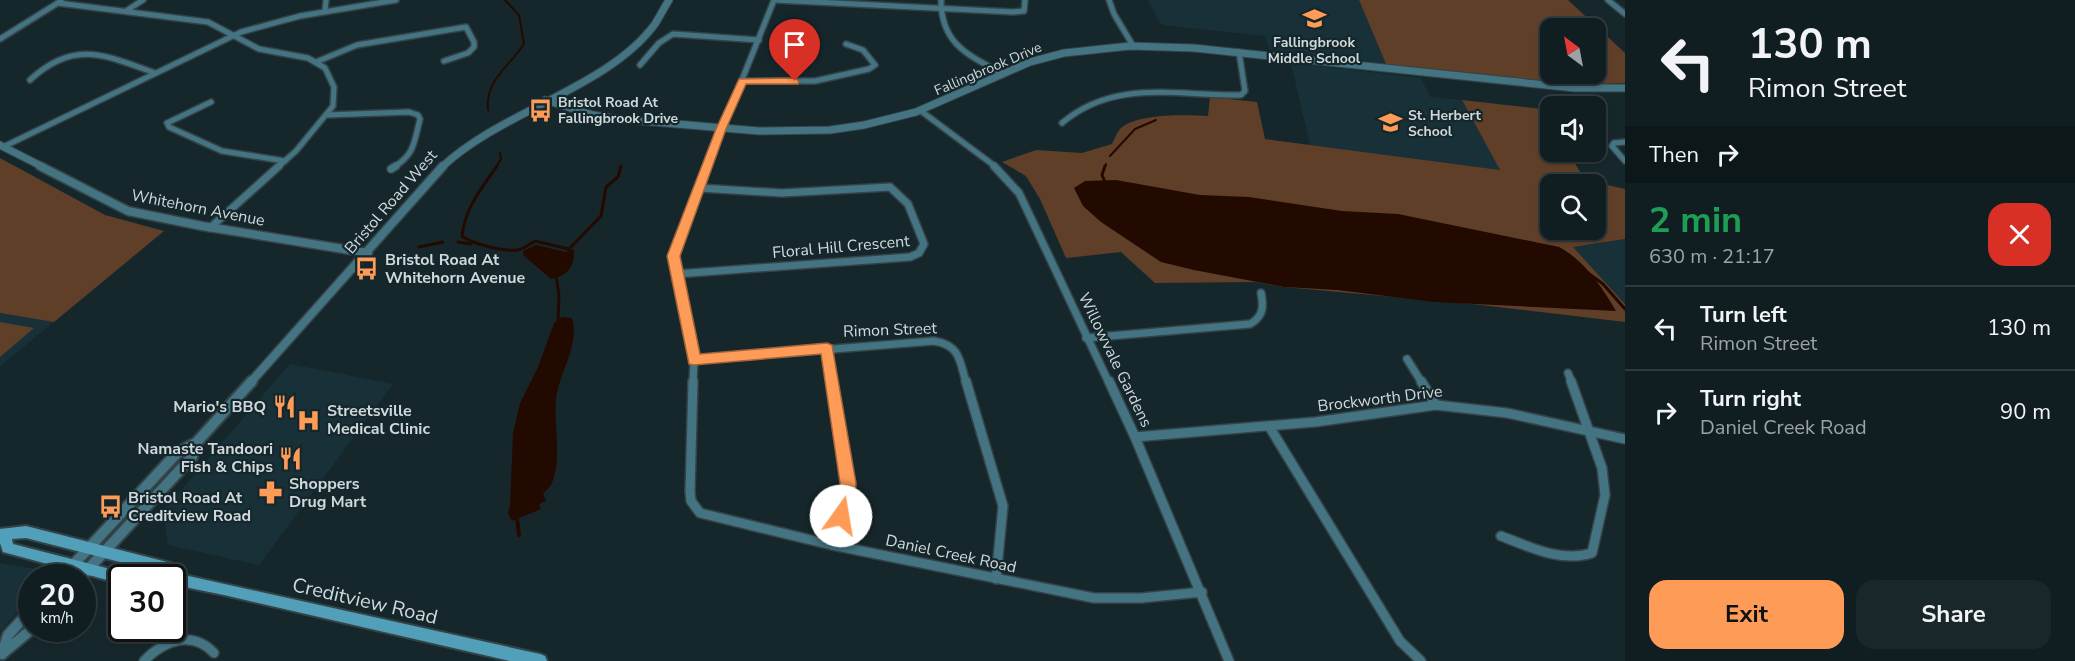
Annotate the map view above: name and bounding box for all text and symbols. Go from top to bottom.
school or university icon: Fallingbrook Middle School [1301,5,1327,31]
text: 130 m [1748,16,1872,73]
north arrow [1540,18,1606,84]
map controls [1540,18,1606,240]
pin [769,19,820,81]
icon: left [1649,24,1727,102]
icon: arrive [778,28,811,61]
place label: Fallingbrook Middle School [1268,33,1361,68]
street label: Fallingbrook Drive [931,38,1045,100]
text: Rimon Street [1748,70,1906,107]
place label: Bristol Road At Fallingbrook Drive [558,93,679,128]
button: sound [1540,96,1606,162]
bus stop icon: Bristol Road At Fallingbrook Drive [527,97,553,123]
place label: St. Herbert School [1408,106,1481,141]
school or university icon: St. Herbert School [1377,110,1403,136]
icon: right [1711,138,1744,171]
text: Then [1649,140,1699,170]
street label: Bristol Road West [340,145,442,259]
button: search [1540,174,1606,240]
street label: Whitehorn Avenue [129,184,267,232]
text: 2 min [1649,196,1742,245]
button: close [1988,203,2051,266]
street label: Floral Hill Crescent [771,230,911,264]
text: 630 m · 21:17 [1649,243,1775,270]
place label: Bristol Road At Whitehorn Avenue [385,249,526,289]
bus stop icon: Bristol Road At Whitehorn Avenue [354,256,380,282]
street label: Willowvale Gardens [1073,289,1157,431]
text: Turn left [1700,300,1787,330]
icon: left [1649,312,1682,345]
text: 130 m [1987,313,2051,343]
street label: Rimon Street [843,317,938,343]
text: Rimon Street [1700,330,1817,357]
street label: Brockworth Drive [1316,380,1444,418]
text: Turn right [1700,384,1801,414]
restaurant icon: Mario's BBQ [271,394,297,420]
place label: Mario's BBQ [173,396,266,418]
icon: right [1649,396,1682,429]
text: 90 m [2000,397,2051,427]
place label: Streetsville Medical Clinic [327,400,430,440]
hospital icon: Streetsville Medical Clinic [296,407,322,433]
text: Daniel Creek Road [1700,414,1867,441]
place label: Namaste Tandoori Fish & Chips [138,438,273,478]
restaurant icon: Namaste Tandoori Fish & Chips [278,445,304,471]
place label: Shoppers Drug Mart [289,473,367,513]
pharmacy icon: Shoppers Drug Mart [258,480,284,506]
position arrow [809,484,873,548]
place label: Bristol Road At Creditview Road [128,487,251,527]
bus stop icon: Bristol Road At Creditview Road [97,494,123,520]
street label: Daniel Creek Road [884,529,1018,579]
speed limit sign: 30 [108,564,186,642]
street label: Creditview Road [290,571,440,631]
text: 20 [39,575,75,616]
button: Exit [1649,580,1844,649]
button: Share [1856,580,2051,649]
text: km/h [40,608,74,628]

